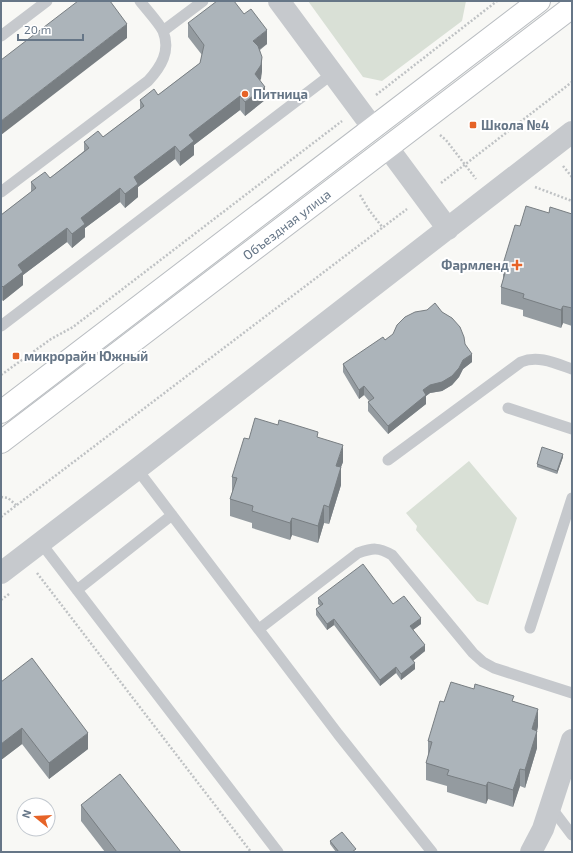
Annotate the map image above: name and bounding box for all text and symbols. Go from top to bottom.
scale bar [18,16,83,42]
text: 20 m [24,22,51,36]
place label: Питница [253,86,308,102]
marker: Питница [240,89,250,99]
place label: Школа №4 [481,117,549,133]
marker: Школа №4 [468,120,478,130]
street label: Объездная улица [239,186,334,263]
place label: Фармленд [441,257,509,273]
marker: Фармленд [512,260,522,270]
place label: микрорайн Южный [24,348,148,364]
marker: микрорайн Южный [11,351,21,361]
north arrow [16,797,56,837]
text: N [19,808,33,820]

